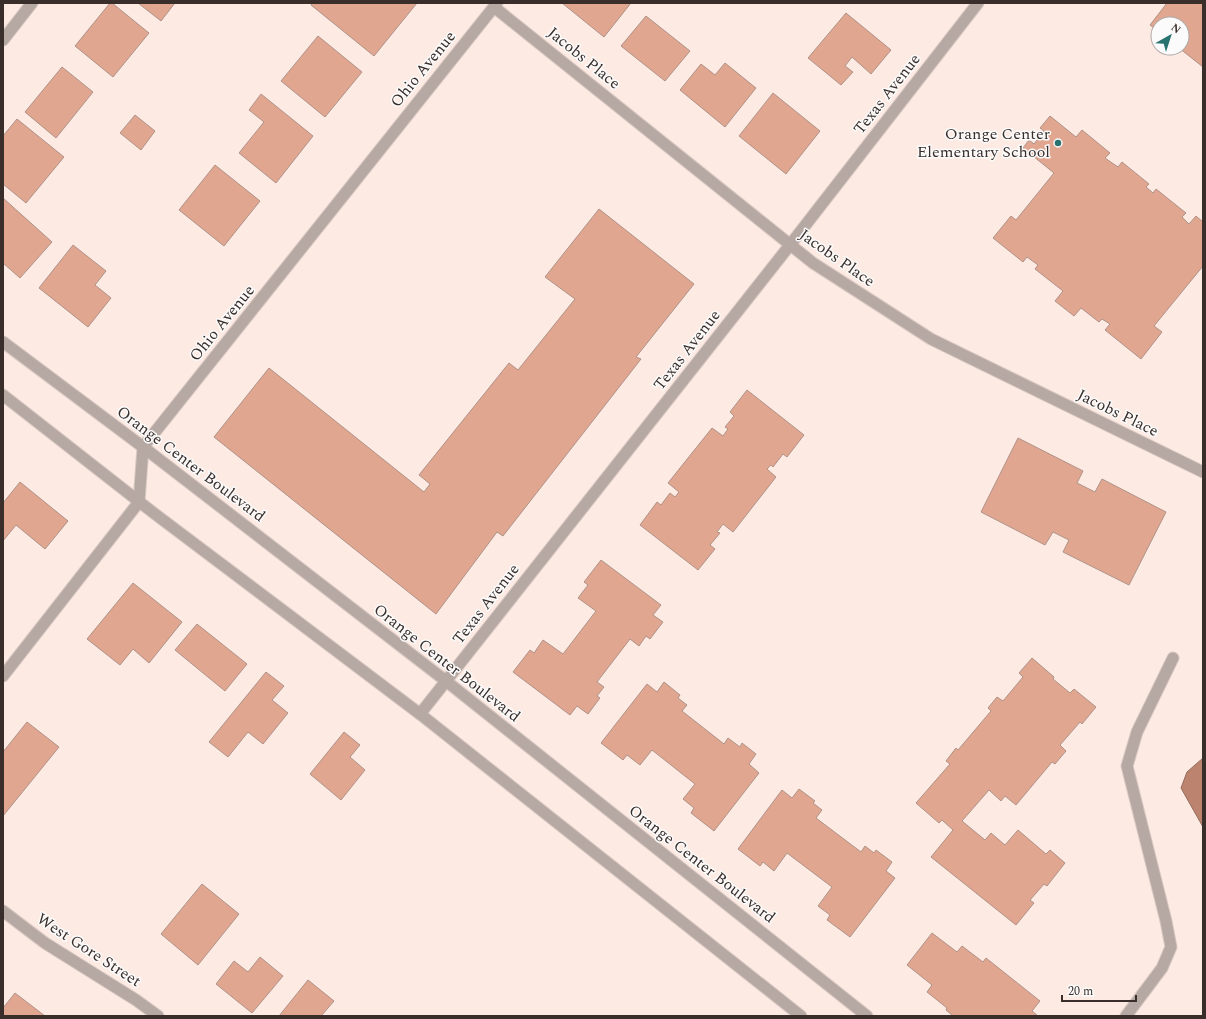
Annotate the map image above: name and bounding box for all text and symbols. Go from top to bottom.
north arrow [1150,16,1190,56]
text: N [1167,19,1185,38]
street label: Jacobs Place [542,21,626,95]
street label: Ohio Avenue [385,25,461,113]
street label: Texas Avenue [848,48,926,140]
place label: Orange Center Elementary School [917,122,1050,164]
marker: Orange Center Elementary School [1053,138,1063,148]
street label: Jacobs Place [794,223,880,293]
street label: Ohio Avenue [184,279,260,367]
street label: Texas Avenue [648,304,726,396]
street label: Jacobs Place [1073,383,1163,443]
street label: Orange Center Boulevard [112,400,270,528]
street label: Texas Avenue [447,558,525,650]
street label: Orange Center Boulevard [368,598,526,728]
street label: Orange Center Boulevard [623,799,781,929]
street label: West Gore Street [32,907,146,993]
scale bar [1062,977,1136,1003]
text: 20 m [1068,982,1093,1001]

